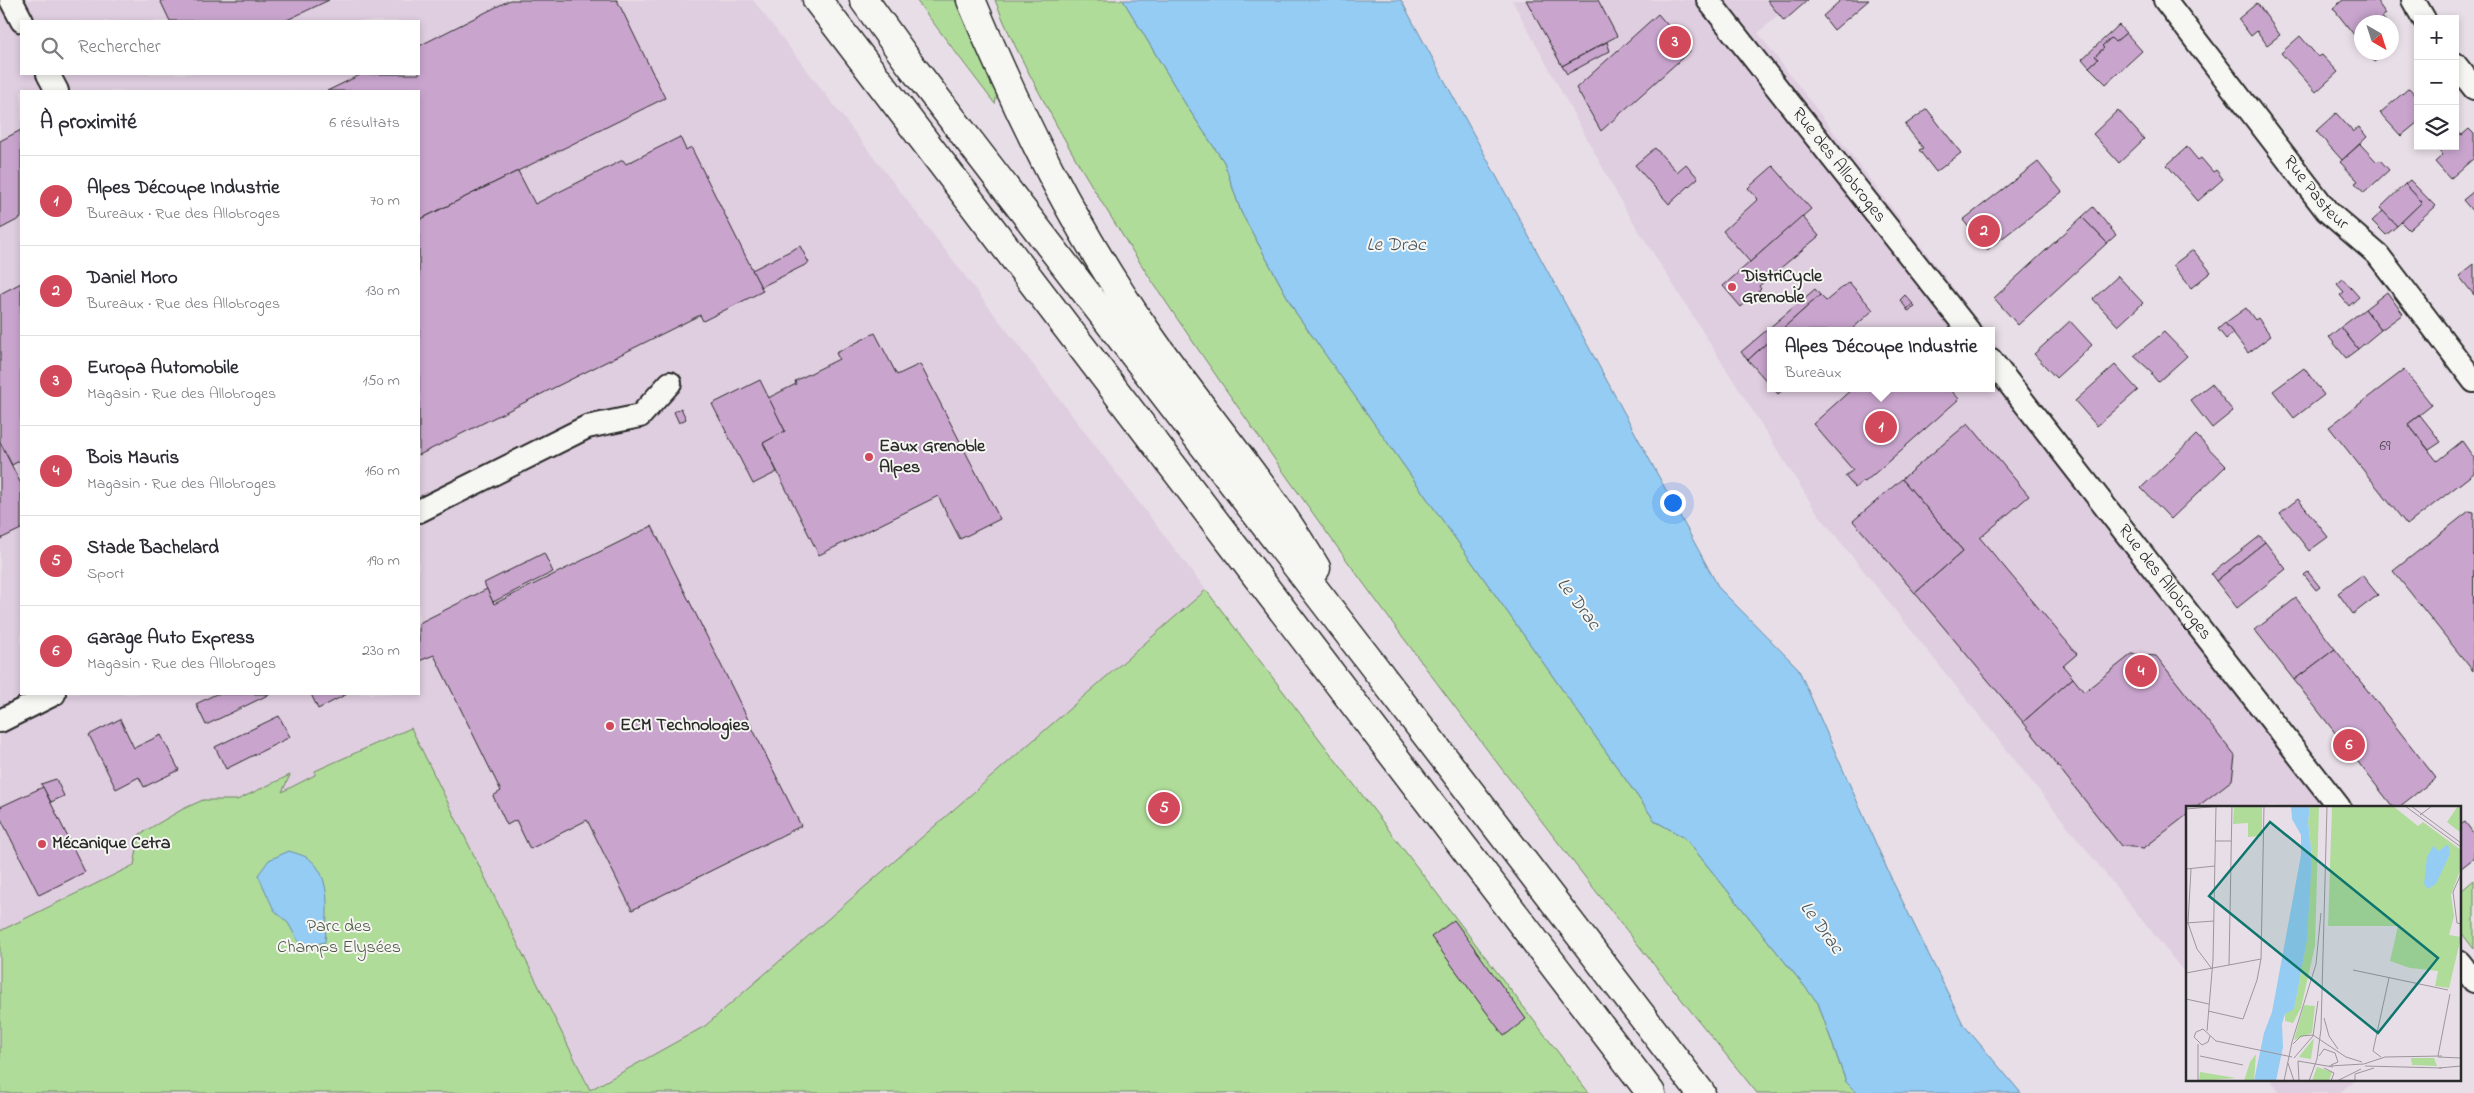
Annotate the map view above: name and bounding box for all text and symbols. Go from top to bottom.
north arrow [2354,15,2399,60]
map controls [2414,15,2459,150]
button: + [2414,15,2459,60]
search box [20,20,420,75]
pin: 3 [1659,23,1691,61]
icon: search [38,34,66,62]
text: Rechercher [78,34,161,61]
button: − [2414,60,2459,105]
street label: Rue des Allobroges [1785,102,1892,229]
button: layers [2414,105,2459,150]
text: À proximité [40,108,137,138]
text: 6 résultats [329,111,400,135]
street label: Rue Pasteur [2276,150,2354,237]
text: Alpes Découpe Industrie [87,175,280,202]
text: 1 [53,189,59,213]
text: 70 m [370,189,400,213]
text: Bureaux · Rue des Allobroges [87,202,280,226]
pin: 2 [1968,212,2000,250]
water label: Le Drac [1367,232,1427,259]
place label: DistriCycle Grenoble [1741,264,1823,311]
text: Daniel Moro [87,265,178,292]
text: 2 [52,279,60,303]
text: 130 m [365,279,400,303]
marker: DistriCycle Grenoble [1726,281,1738,293]
text: Bureaux · Rue des Allobroges [87,292,280,316]
popup [1767,327,1995,392]
text: Alpes Découpe Industrie [1785,334,1977,361]
text: Europa Automobile [87,355,238,382]
text: Bureaux [1785,361,1842,385]
text: 3 [53,369,59,393]
text: 150 m [362,369,400,393]
text: Magasin · Rue des Allobroges [87,382,276,406]
pin: 1 [1865,408,1897,446]
place label: Eaux Grenoble Alpes [879,434,986,481]
house number: 69 [2379,435,2391,457]
text: Bois Mauris [87,445,179,472]
marker: Eaux Grenoble Alpes [863,451,875,463]
text: 4 [53,459,59,483]
text: 160 m [365,459,400,483]
text: Magasin · Rue des Allobroges [87,472,276,496]
your location [1660,490,1686,516]
street label: Rue des Allobroges [2111,519,2218,646]
text: Stade Bachelard [87,535,219,562]
text: 5 [51,549,61,573]
text: 190 m [367,549,400,573]
text: Sport [87,562,125,586]
water label: Le Drac [1550,572,1607,637]
text: Garage Auto Express [87,625,255,652]
text: 6 [52,639,60,663]
text: 230 m [362,639,400,663]
text: Magasin · Rue des Allobroges [87,652,276,676]
pin: 4 [2125,652,2157,690]
place label: ECM Technologies [620,713,750,740]
marker: ECM Technologies [604,720,616,732]
pin: 6 [2333,726,2365,764]
pin: 5 [1148,789,1180,827]
inset map [2186,806,2462,1080]
place label: Mécanique Cetra [52,831,171,857]
marker: Mécanique Cetra [36,838,48,850]
water label: Le Drac [1793,896,1850,961]
park label: Parc des Champs Elysées [277,914,401,961]

